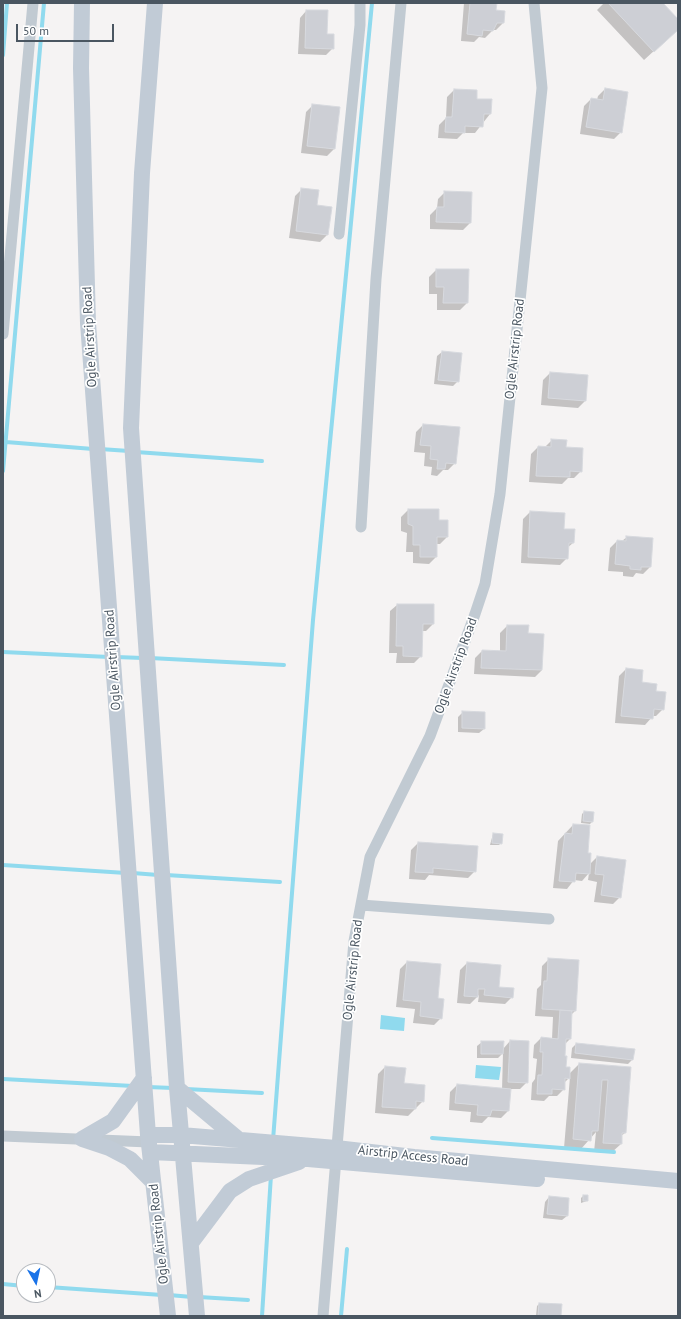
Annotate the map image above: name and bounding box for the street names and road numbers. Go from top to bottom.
street label: Ogle Airstrip Road [80,286,100,388]
street label: Ogle Airstrip Road [502,298,528,400]
street label: Ogle Airstrip Road [102,609,124,711]
street label: Ogle Airstrip Road [431,616,481,716]
street label: Ogle Airstrip Road [340,919,366,1021]
street label: Airstrip Access Road [357,1142,469,1170]
street label: Ogle Airstrip Road [146,1183,172,1285]

